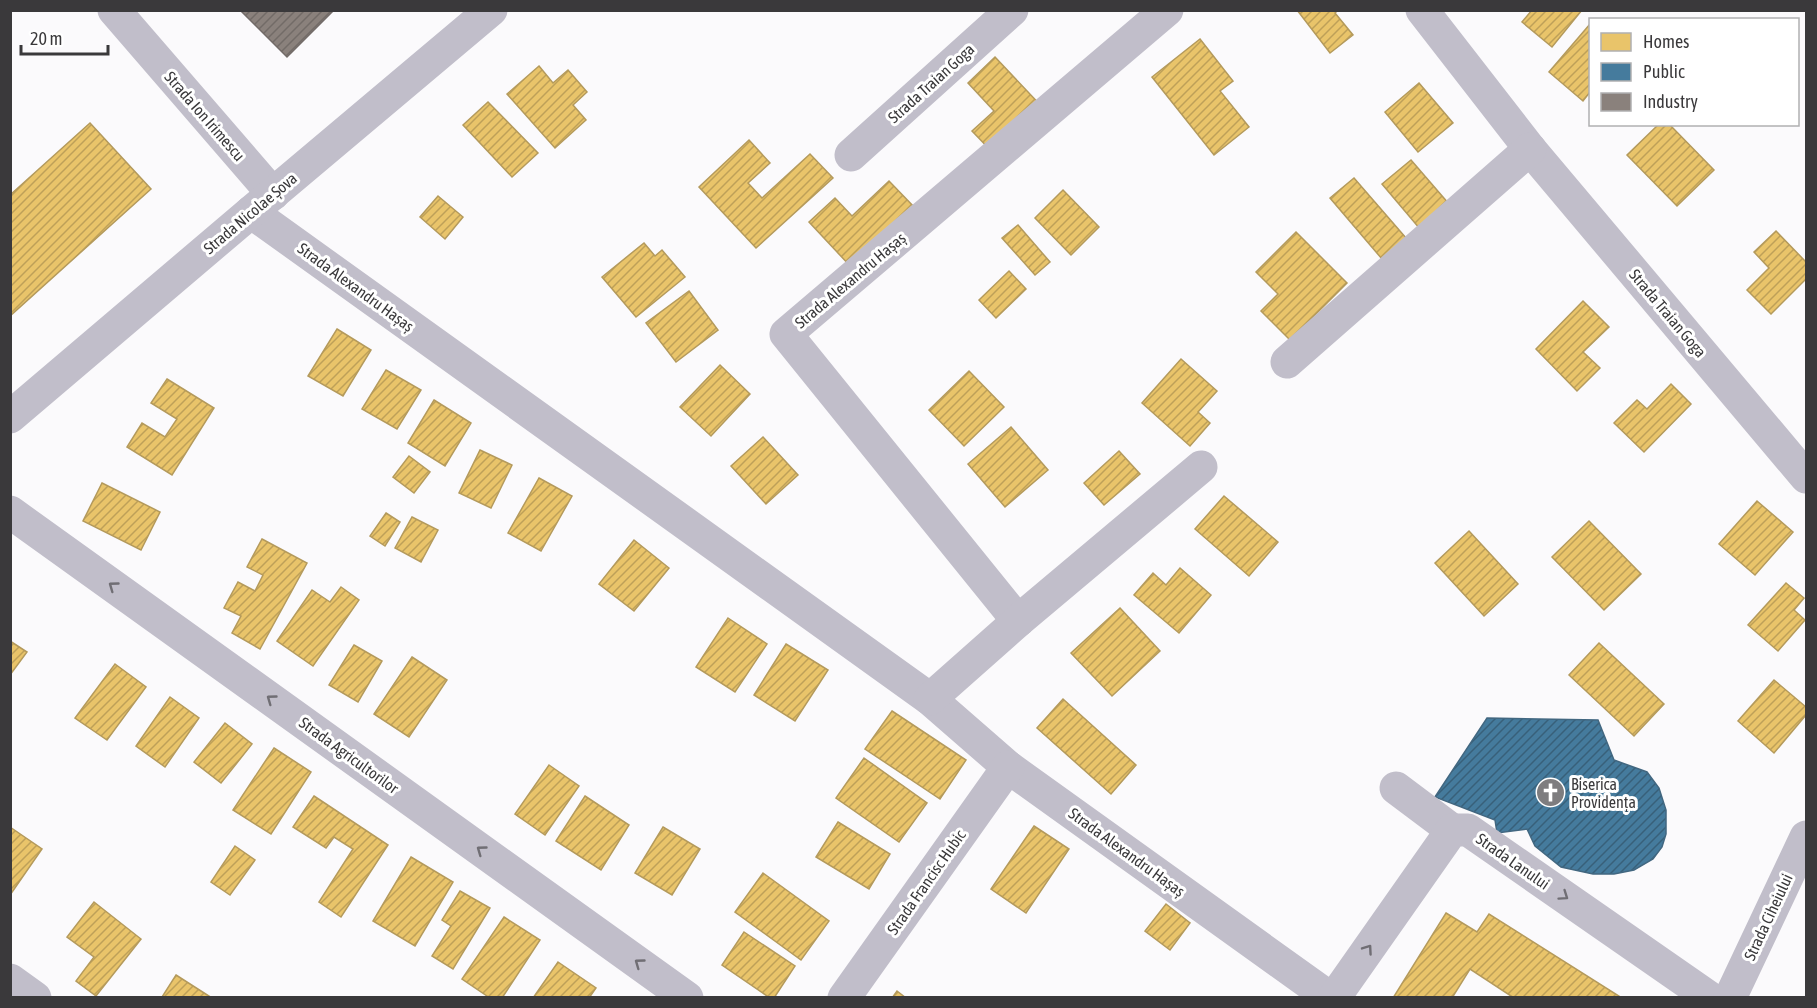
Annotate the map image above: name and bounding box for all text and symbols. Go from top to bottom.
scale bar [21,18,108,56]
legend [1589,18,1799,126]
text: 20 m [30,28,62,49]
text: Homes [1643,31,1689,52]
street label: Strada Traian Goga [884,40,978,127]
text: Public [1643,61,1685,82]
street label: Strada Ion Irimescu [161,68,249,164]
text: Industry [1643,91,1698,112]
street label: Strada Nicolae Șova [200,169,301,258]
street label: Strada Alexandru Hașaș [791,228,910,332]
street label: Strada Alexandru Hașaș [294,239,418,336]
street label: Strada Traian Goga [1625,265,1710,361]
one-way arrow [108,582,119,593]
one-way arrow [267,696,278,707]
street label: Strada Agricultorilor [295,713,402,798]
place label: Biserica Providența [1571,775,1636,812]
church icon: Biserica Providența [1534,777,1566,809]
street label: Strada Alexandru Hașaș [1065,804,1189,901]
street label: Strada Francisc Hubic [883,826,969,938]
street label: Strada Lanului [1473,829,1553,893]
one-way arrow [476,846,487,857]
street label: Strada Ciheiului [1740,871,1796,963]
one-way arrow [1557,889,1568,900]
one-way arrow [1361,945,1372,956]
one-way arrow [635,960,646,971]

